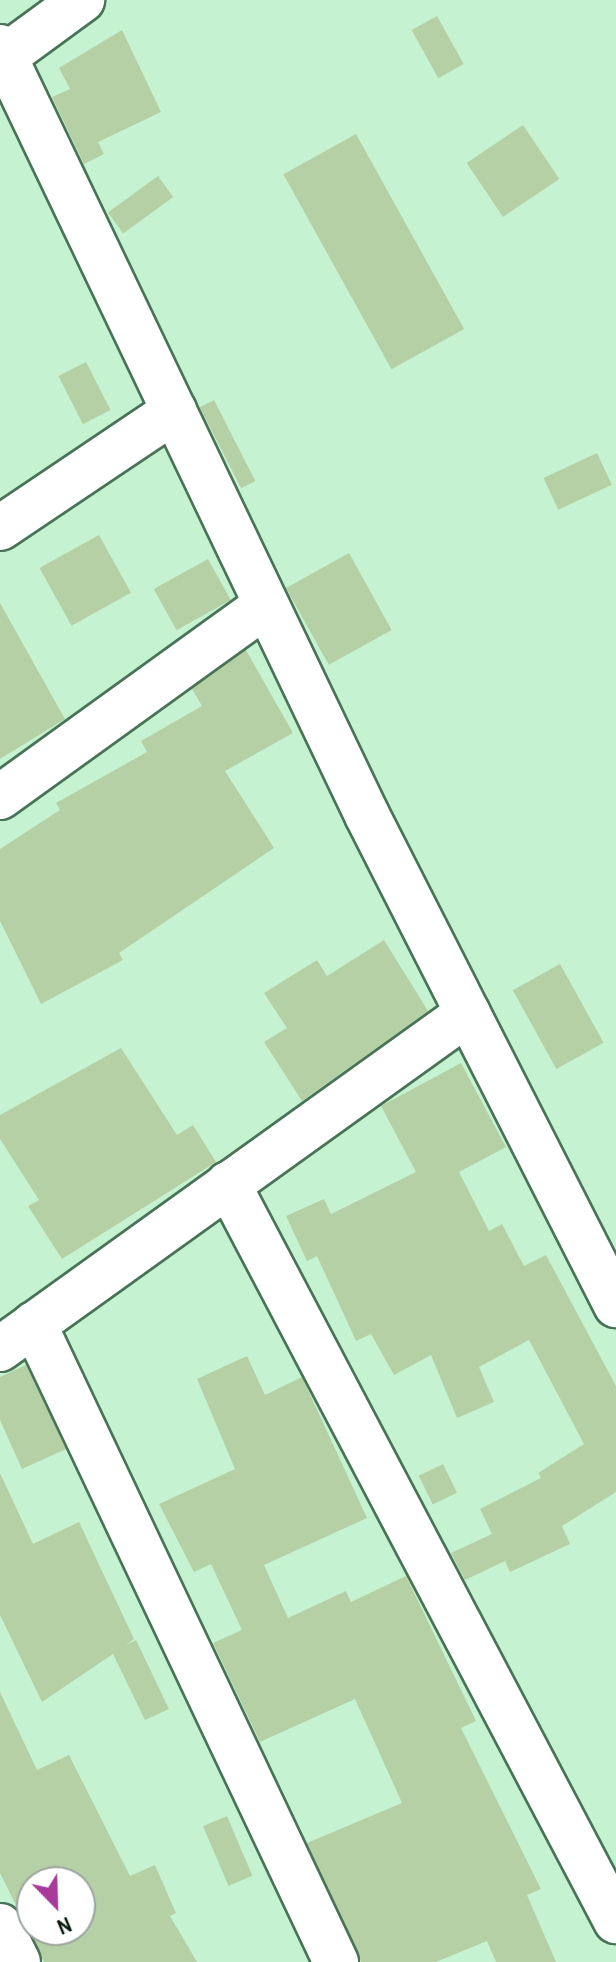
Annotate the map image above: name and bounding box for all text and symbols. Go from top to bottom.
north arrow [16,1866,96,1946]
text: N [53,1910,76,1943]

